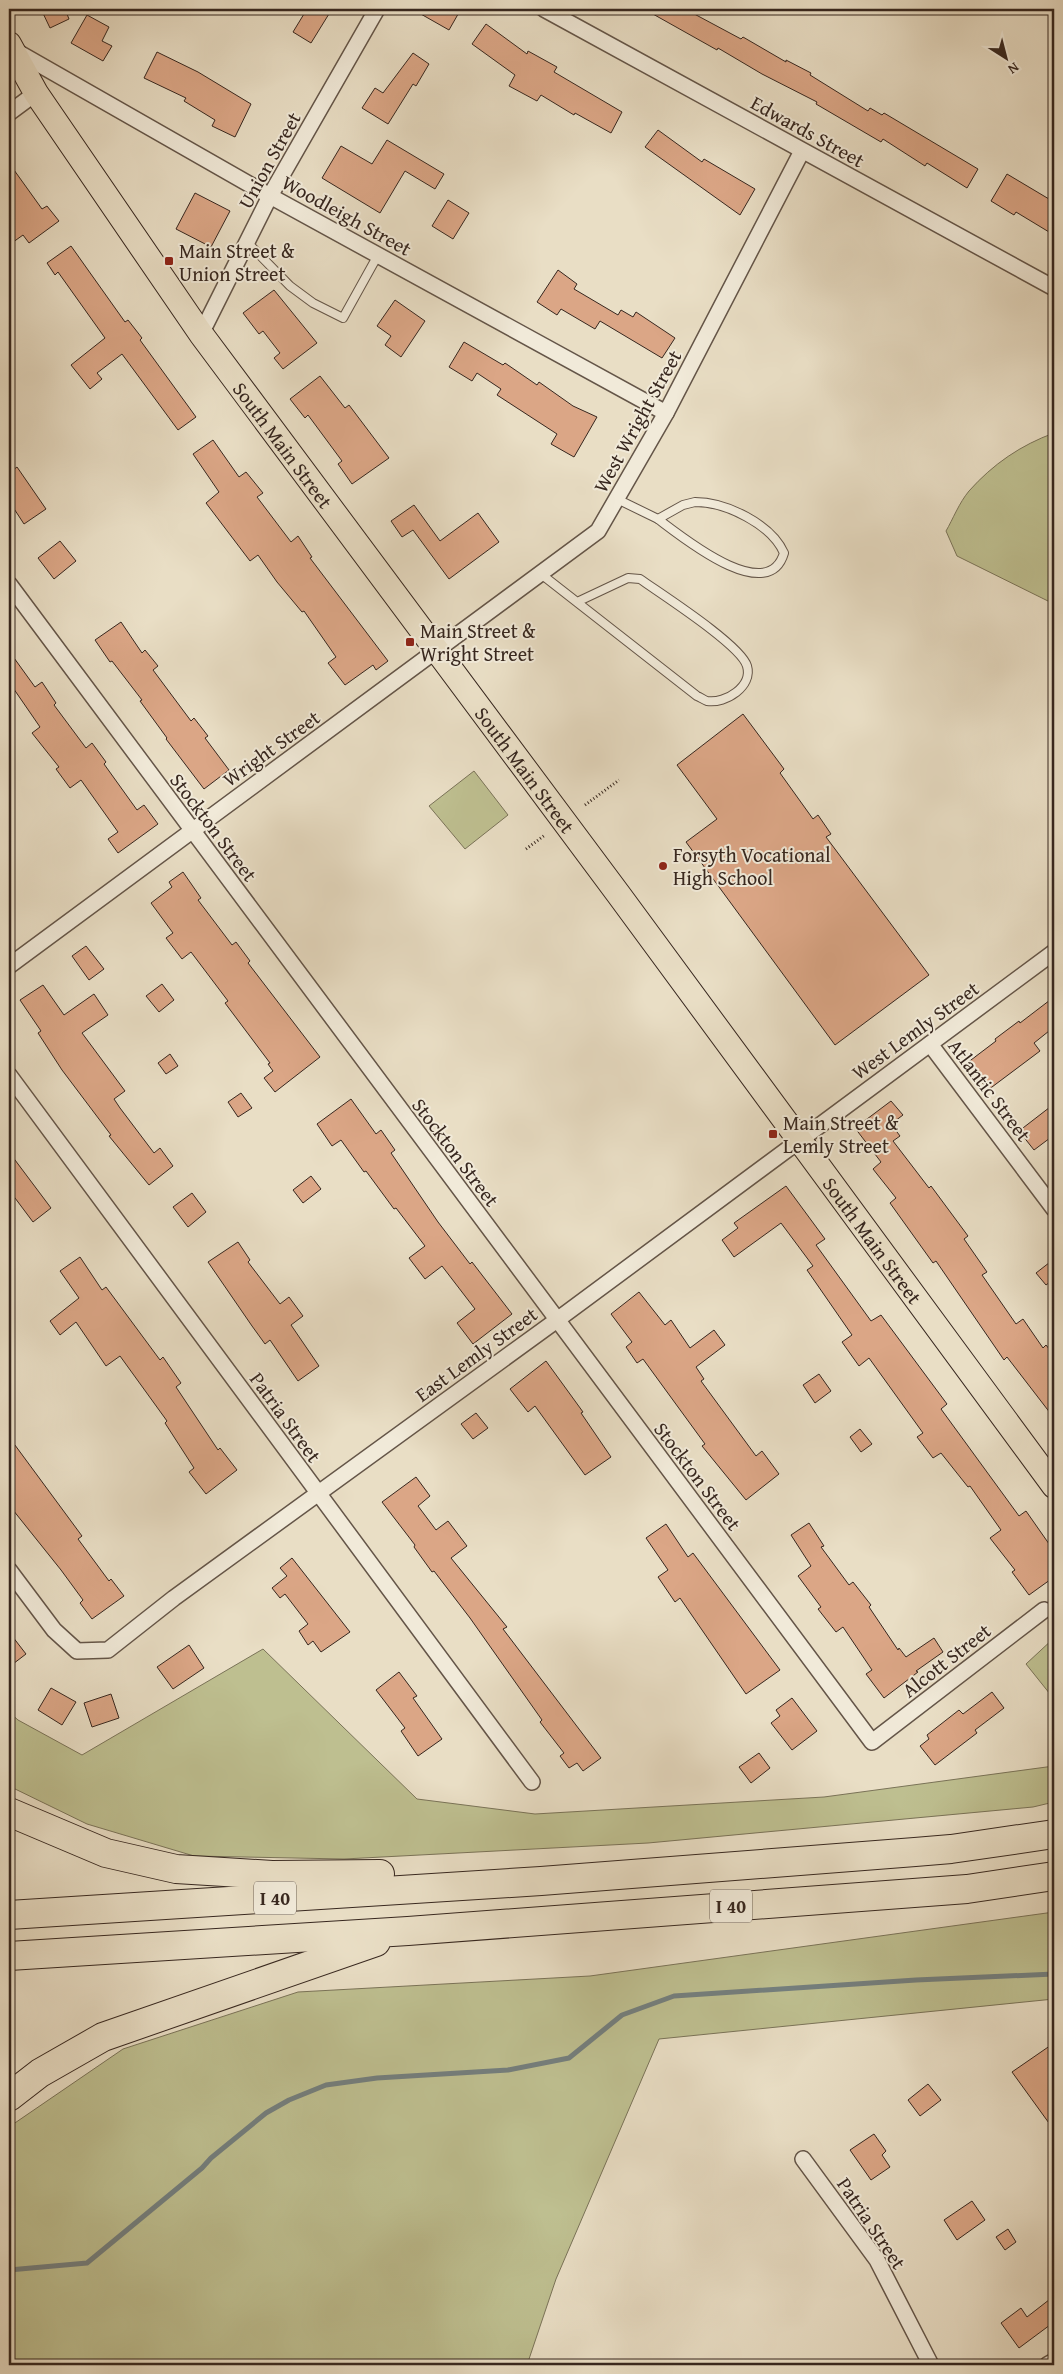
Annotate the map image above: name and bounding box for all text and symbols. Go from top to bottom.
north arrow [980,32,1030,82]
text: N [1003,58,1023,80]
street label: Edwards Street [746,88,870,174]
street label: Union Street [231,106,307,214]
street label: Woodleigh Street [277,167,417,263]
place label: Main Street & Union Street [179,236,295,288]
marker: Main Street & Union Street [163,255,175,267]
street label: West Wright Street [586,344,688,498]
street label: South Main Street [227,375,340,514]
place label: Main Street & Wright Street [420,616,536,668]
marker: Main Street & Wright Street [404,636,416,648]
street label: South Main Street [469,700,582,839]
street label: Wright Street [216,703,326,793]
street label: Stockton Street [164,767,264,887]
place label: Forsyth Vocational High School [673,840,831,892]
marker: Forsyth Vocational High School [657,860,669,872]
street label: West Lemly Street [845,974,985,1086]
street label: Atlantic Street [942,1033,1038,1147]
street label: Stockton Street [406,1092,506,1212]
place label: Main Street & Lemly Street [783,1108,899,1160]
marker: Main Street & Lemly Street [767,1128,779,1140]
street label: South Main Street [816,1170,929,1310]
street label: East Lemly Street [409,1300,543,1408]
street label: Patria Street [243,1366,329,1468]
street label: Stockton Street [648,1416,748,1536]
street label: Alcott Street [895,1616,997,1704]
road number: I 40 [254,1882,296,1915]
road number: I 40 [710,1890,752,1922]
street label: Patria Street [830,2171,914,2275]

